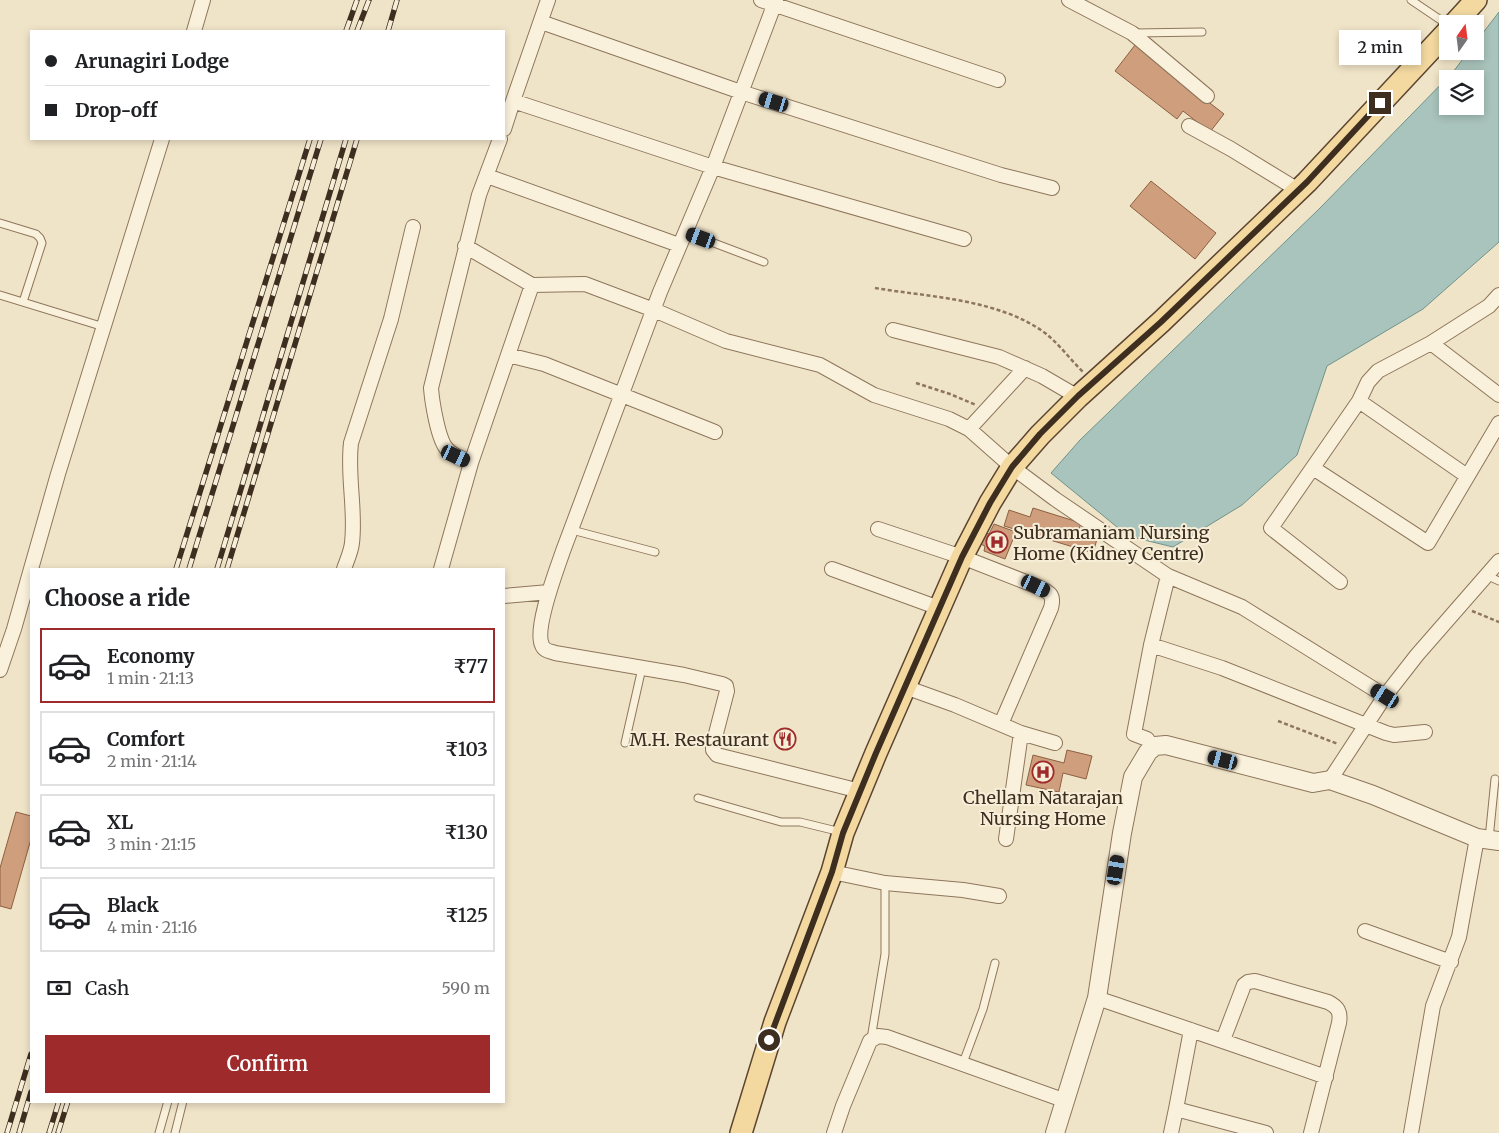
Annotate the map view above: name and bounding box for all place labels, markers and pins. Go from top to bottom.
place label: Subramaniam Nursing Home (Kidney Centre) [1013,521,1210,565]
hospital icon: Subramaniam Nursing Home (Kidney Centre) [985,530,1009,554]
restaurant icon: M.H. Restaurant [773,727,797,751]
place label: M.H. Restaurant [630,728,769,751]
hospital icon: Chellam Natarajan Nursing Home [1031,760,1055,784]
place label: Chellam Natarajan Nursing Home [963,786,1123,830]

